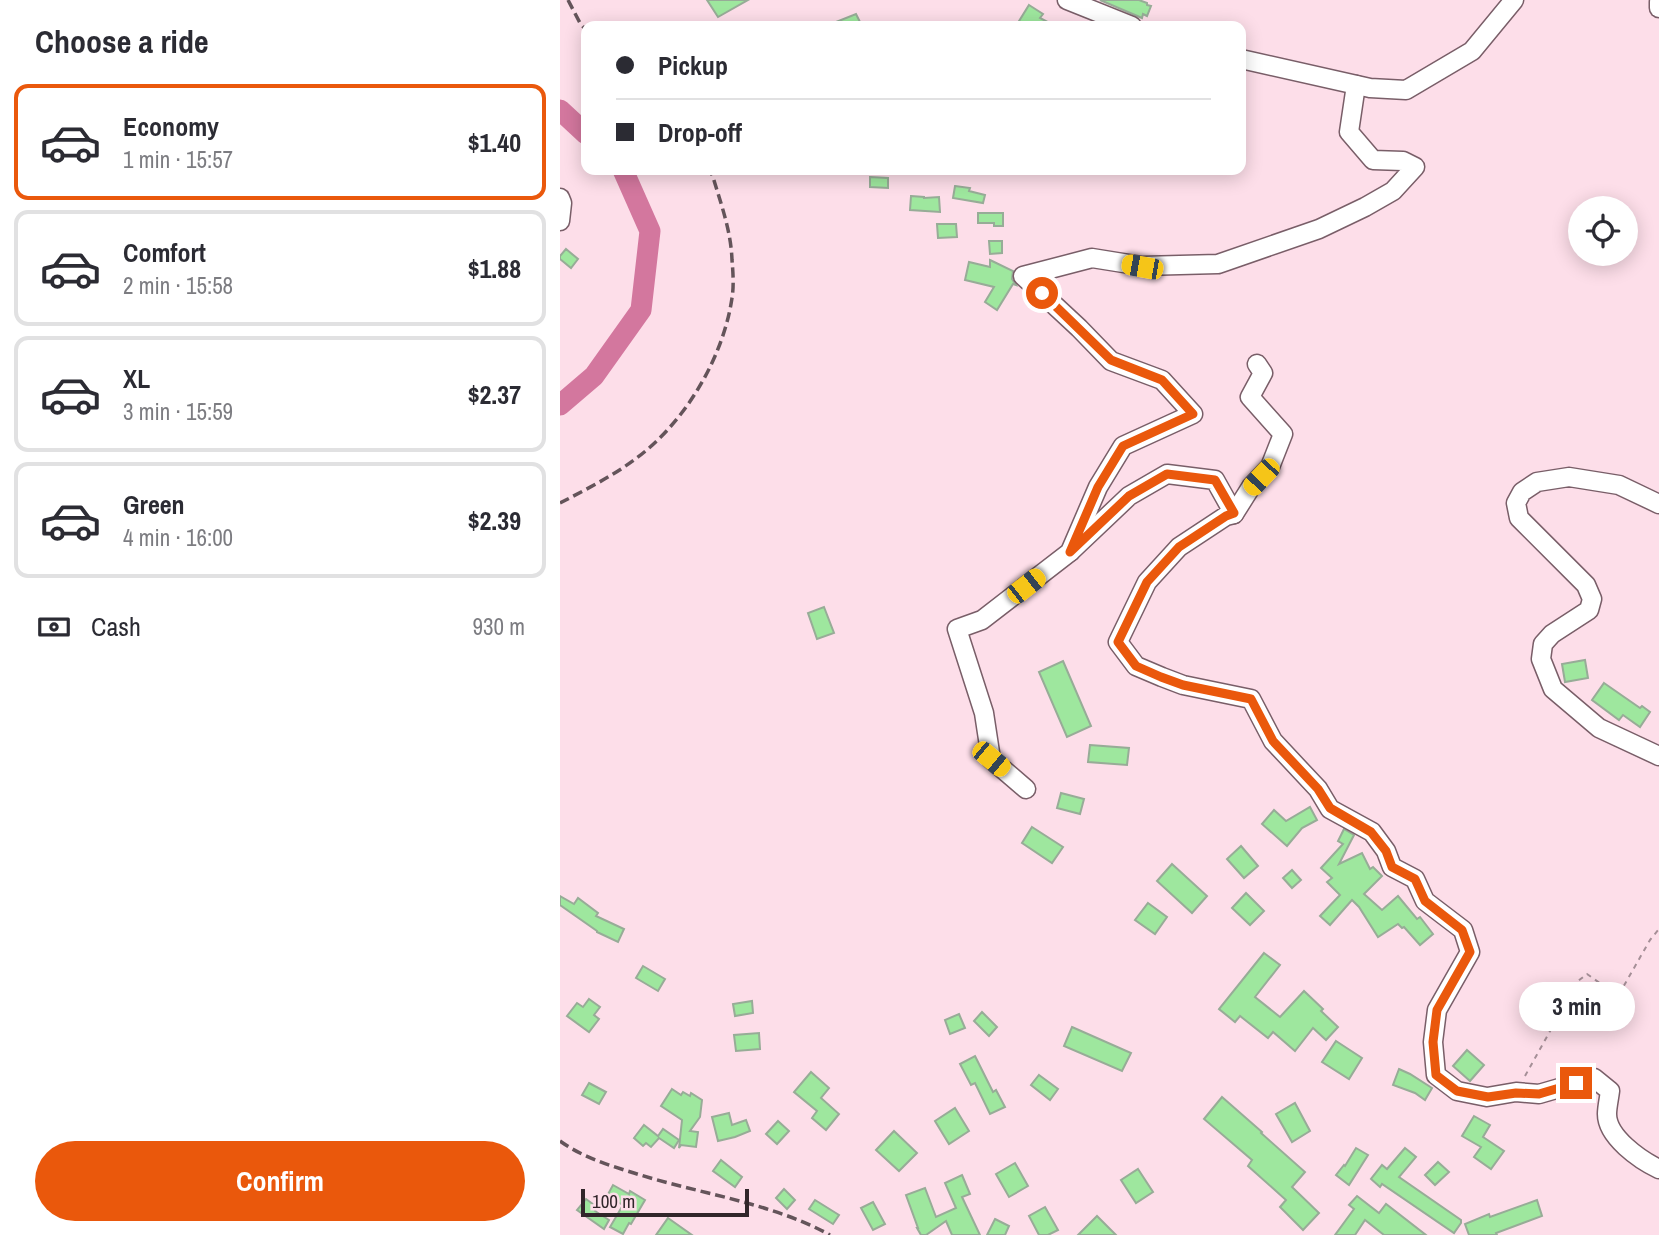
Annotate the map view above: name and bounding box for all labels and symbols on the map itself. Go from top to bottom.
car [1120,253,1165,281]
route start [1026,277,1058,309]
car [1239,454,1284,500]
car [1003,565,1050,607]
car [969,737,1014,781]
callout: 3 min [1518,982,1634,1030]
route end [1560,1067,1592,1099]
scale bar [581,1186,749,1218]

